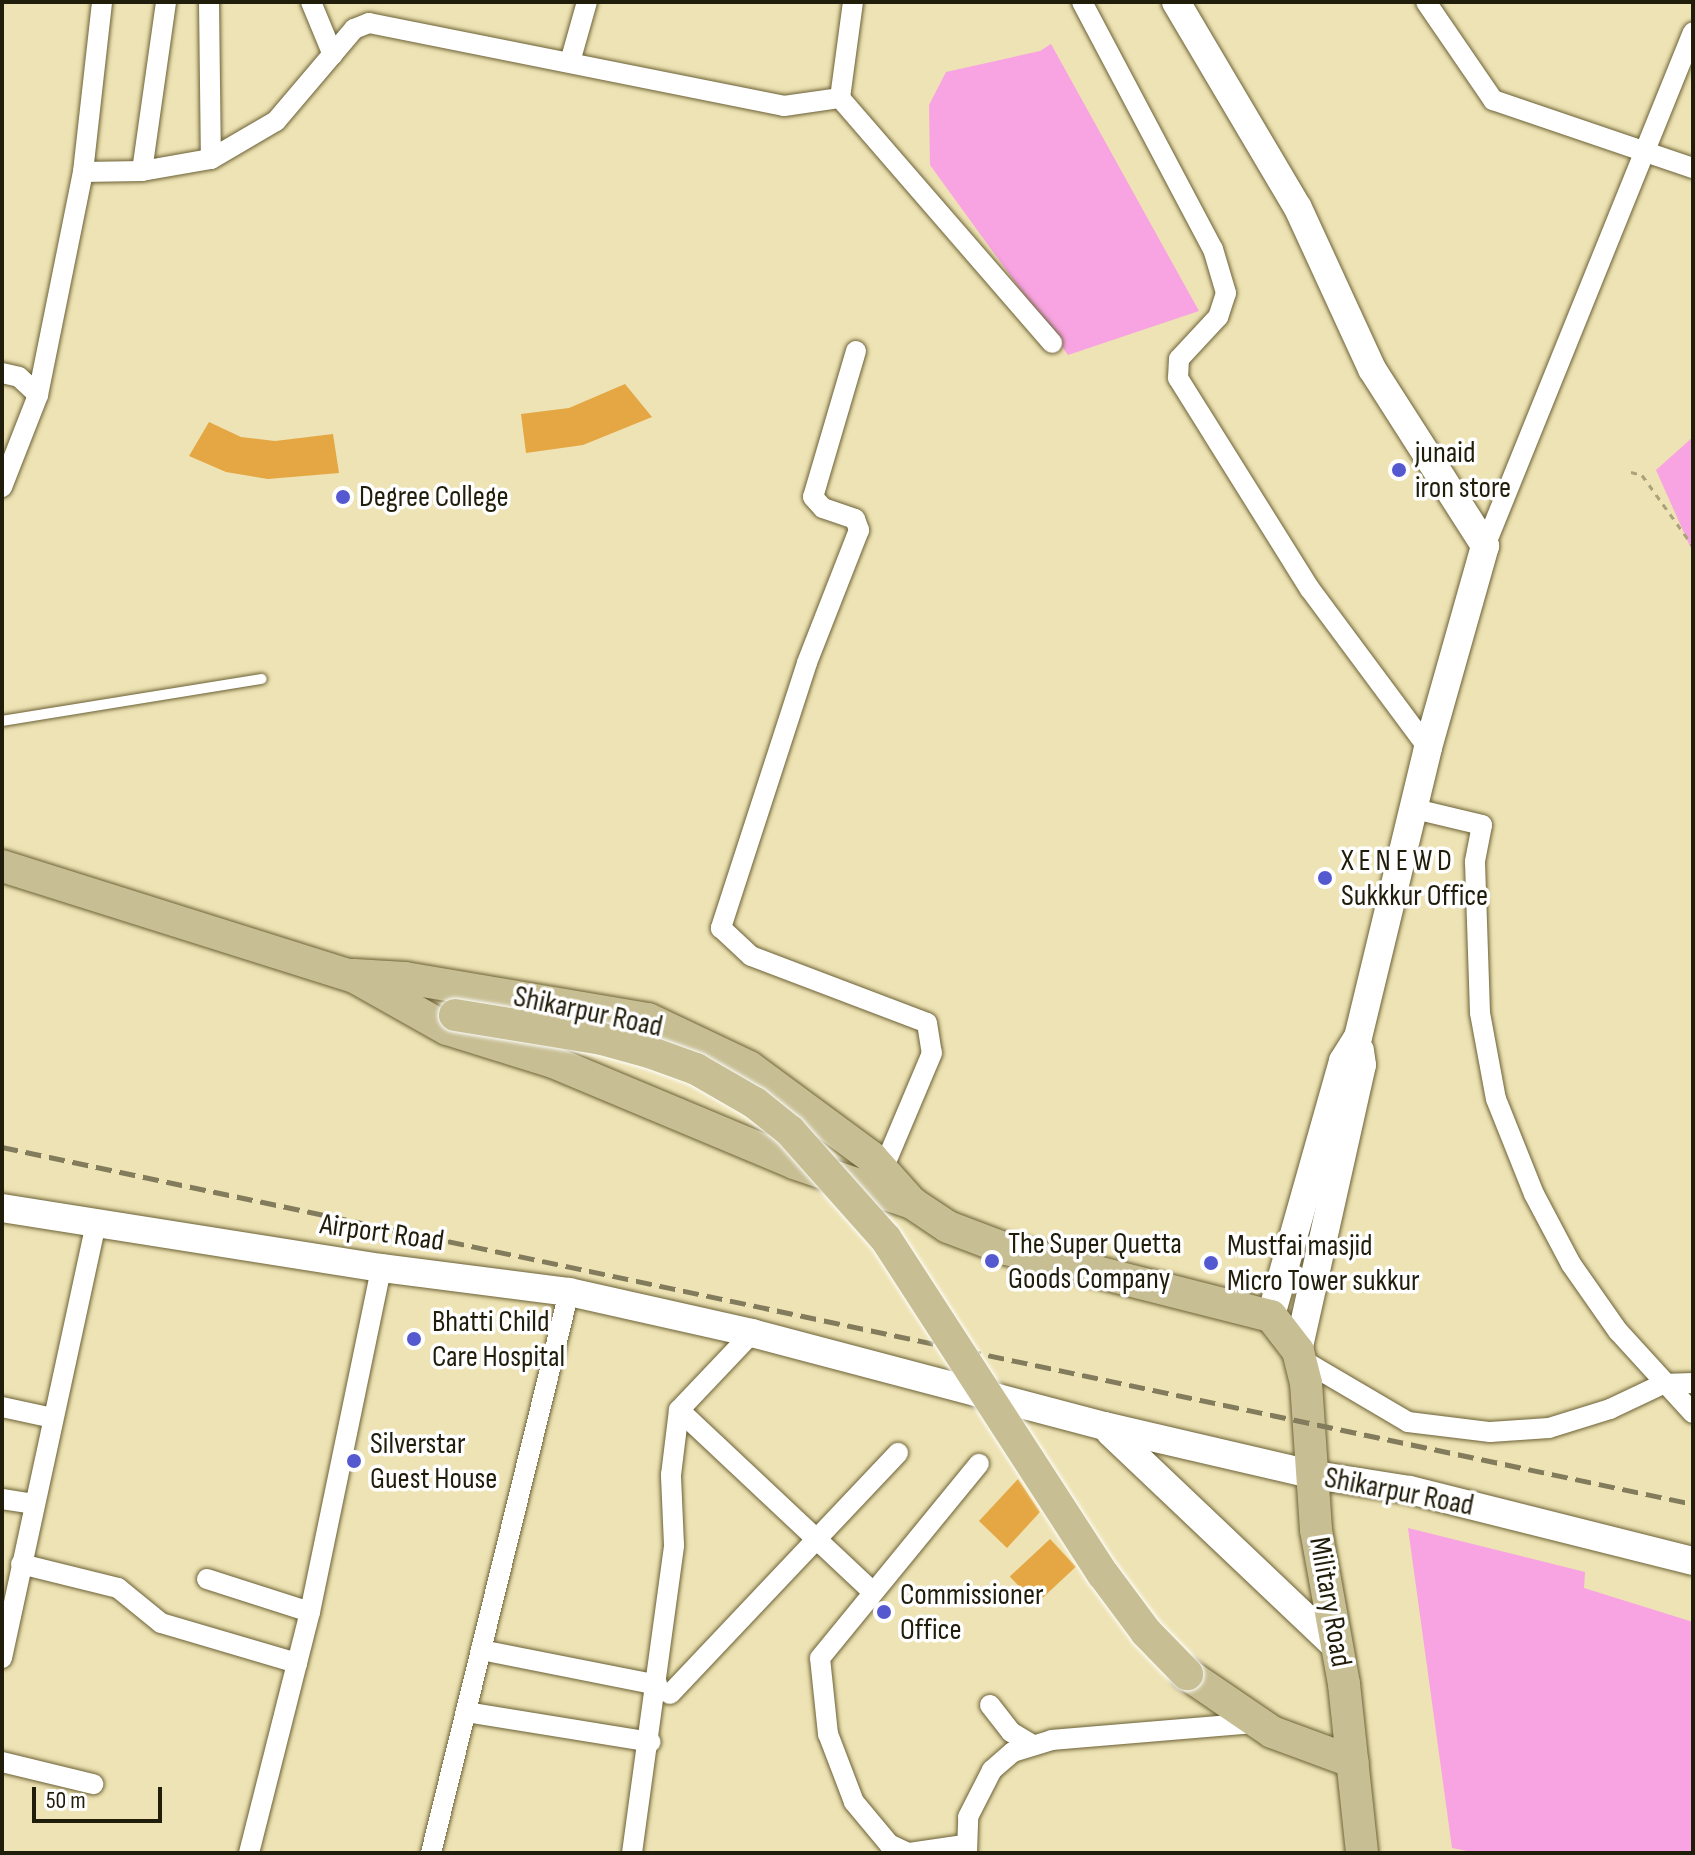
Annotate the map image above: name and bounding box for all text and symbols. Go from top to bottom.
place label: junaid iron store [1415,435,1511,506]
marker: junaid iron store [1390,461,1408,479]
place label: Degree College [359,479,509,515]
marker: Degree College [334,488,352,506]
place label: X E N E W D Sukkkur Office [1341,843,1488,914]
marker: X E N E W D Sukkkur Office [1316,869,1334,887]
street label: Shikarpur Road [510,979,666,1045]
street label: Airport Road [318,1206,446,1260]
place label: The Super Quetta Goods Company [1008,1226,1182,1296]
place label: Mustfai masjid Micro Tower sukkur [1227,1228,1420,1298]
marker: The Super Quetta Goods Company [983,1252,1001,1270]
marker: Mustfai masjid Micro Tower sukkur [1202,1254,1220,1272]
place label: Bhatti Child Care Hospital [432,1304,565,1374]
marker: Bhatti Child Care Hospital [403,1328,425,1350]
place label: Silverstar Guest House [370,1426,497,1496]
marker: Silverstar Guest House [345,1452,363,1470]
street label: Shikarpur Road [1321,1460,1477,1524]
street label: Military Road [1301,1534,1359,1670]
place label: Commissioner Office [900,1577,1044,1648]
marker: Commissioner Office [875,1603,893,1621]
scale bar [36,1771,166,1821]
text: 50 m [46,1786,86,1815]

